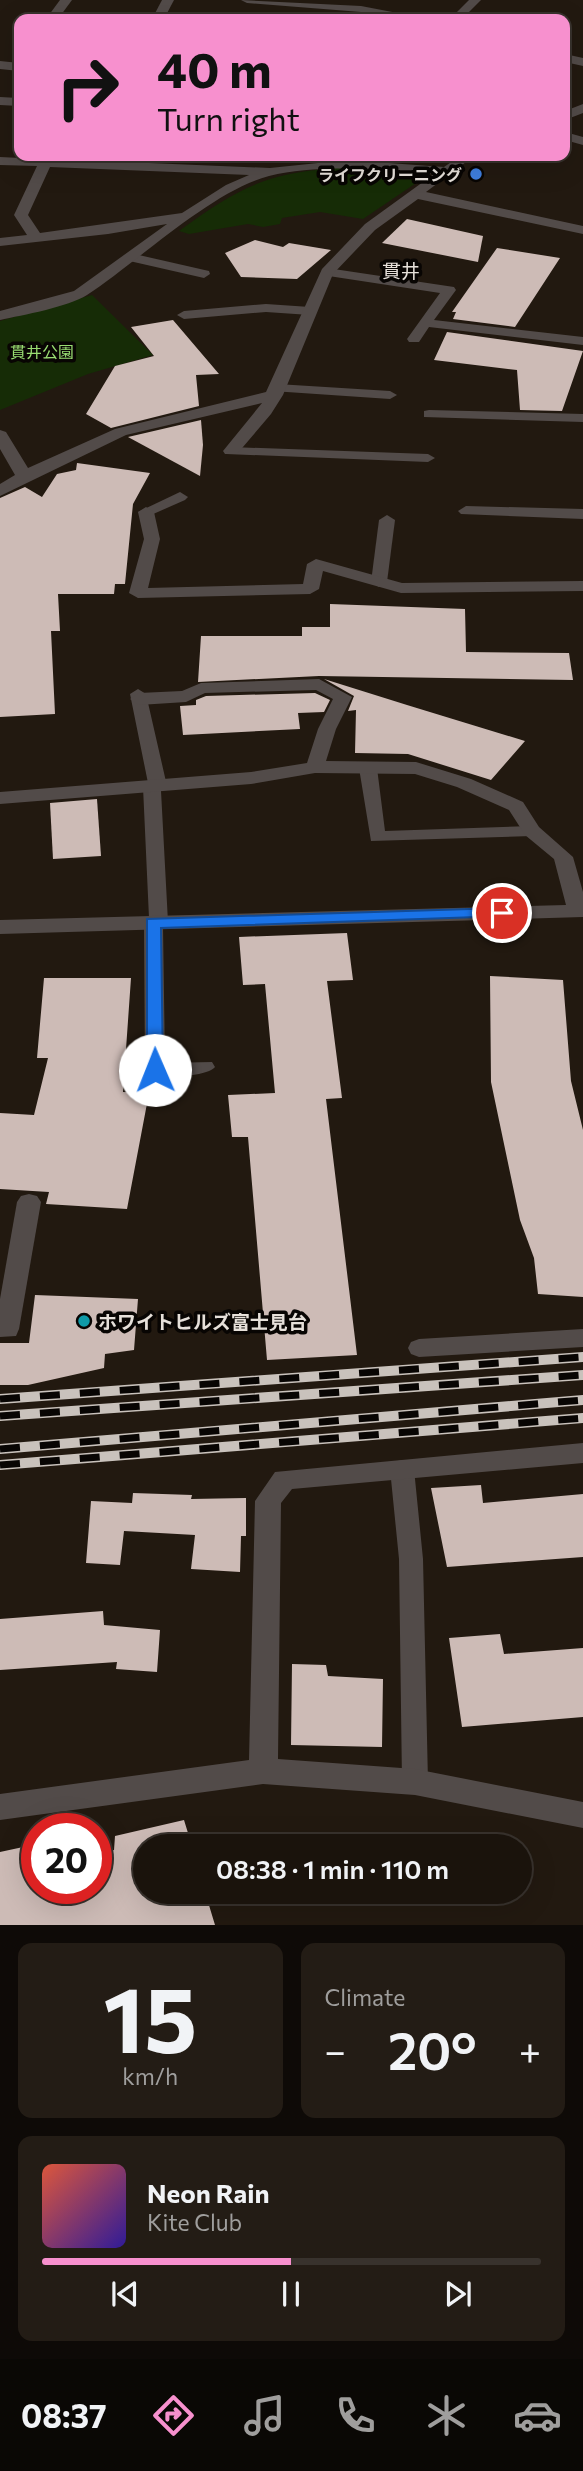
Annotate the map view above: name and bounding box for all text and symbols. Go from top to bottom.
text: 40 m [157,38,272,98]
icon: right [42,42,133,133]
text: Turn right [157,98,300,138]
place label: ライフクリーニング [318,165,462,184]
marker: ライフクリーニング [468,166,484,182]
district label: 貫井 [382,259,420,282]
park label: 貫井公園 [10,342,74,361]
pin [472,883,532,943]
icon: arrive [483,894,521,932]
position arrow [118,1033,192,1107]
place label: ホワイトヒルズ富士見台 [98,1310,307,1333]
marker: ホワイトヒルズ富士見台 [76,1313,92,1329]
speed limit sign: 20 [21,1813,112,1904]
text: 08:38 · 1 min · 110 m [216,1853,449,1884]
text: 15 [103,1960,197,2072]
text: Climate [325,1983,406,2011]
text: 20° [388,2017,477,2081]
text: − [325,2026,346,2073]
text: + [519,2026,541,2073]
text: km/h [122,2062,178,2090]
text: Neon Rain [147,2177,270,2208]
text: Kite Club [147,2208,242,2236]
icon: previous [106,2275,144,2313]
icon: pause [272,2275,310,2313]
icon: next [439,2275,477,2313]
icon: directions [149,2391,198,2440]
icon: music [240,2391,289,2440]
icon: phone [331,2391,380,2440]
icon: climate [422,2391,471,2440]
icon: car [513,2391,562,2440]
text: 08:37 [21,2395,106,2435]

